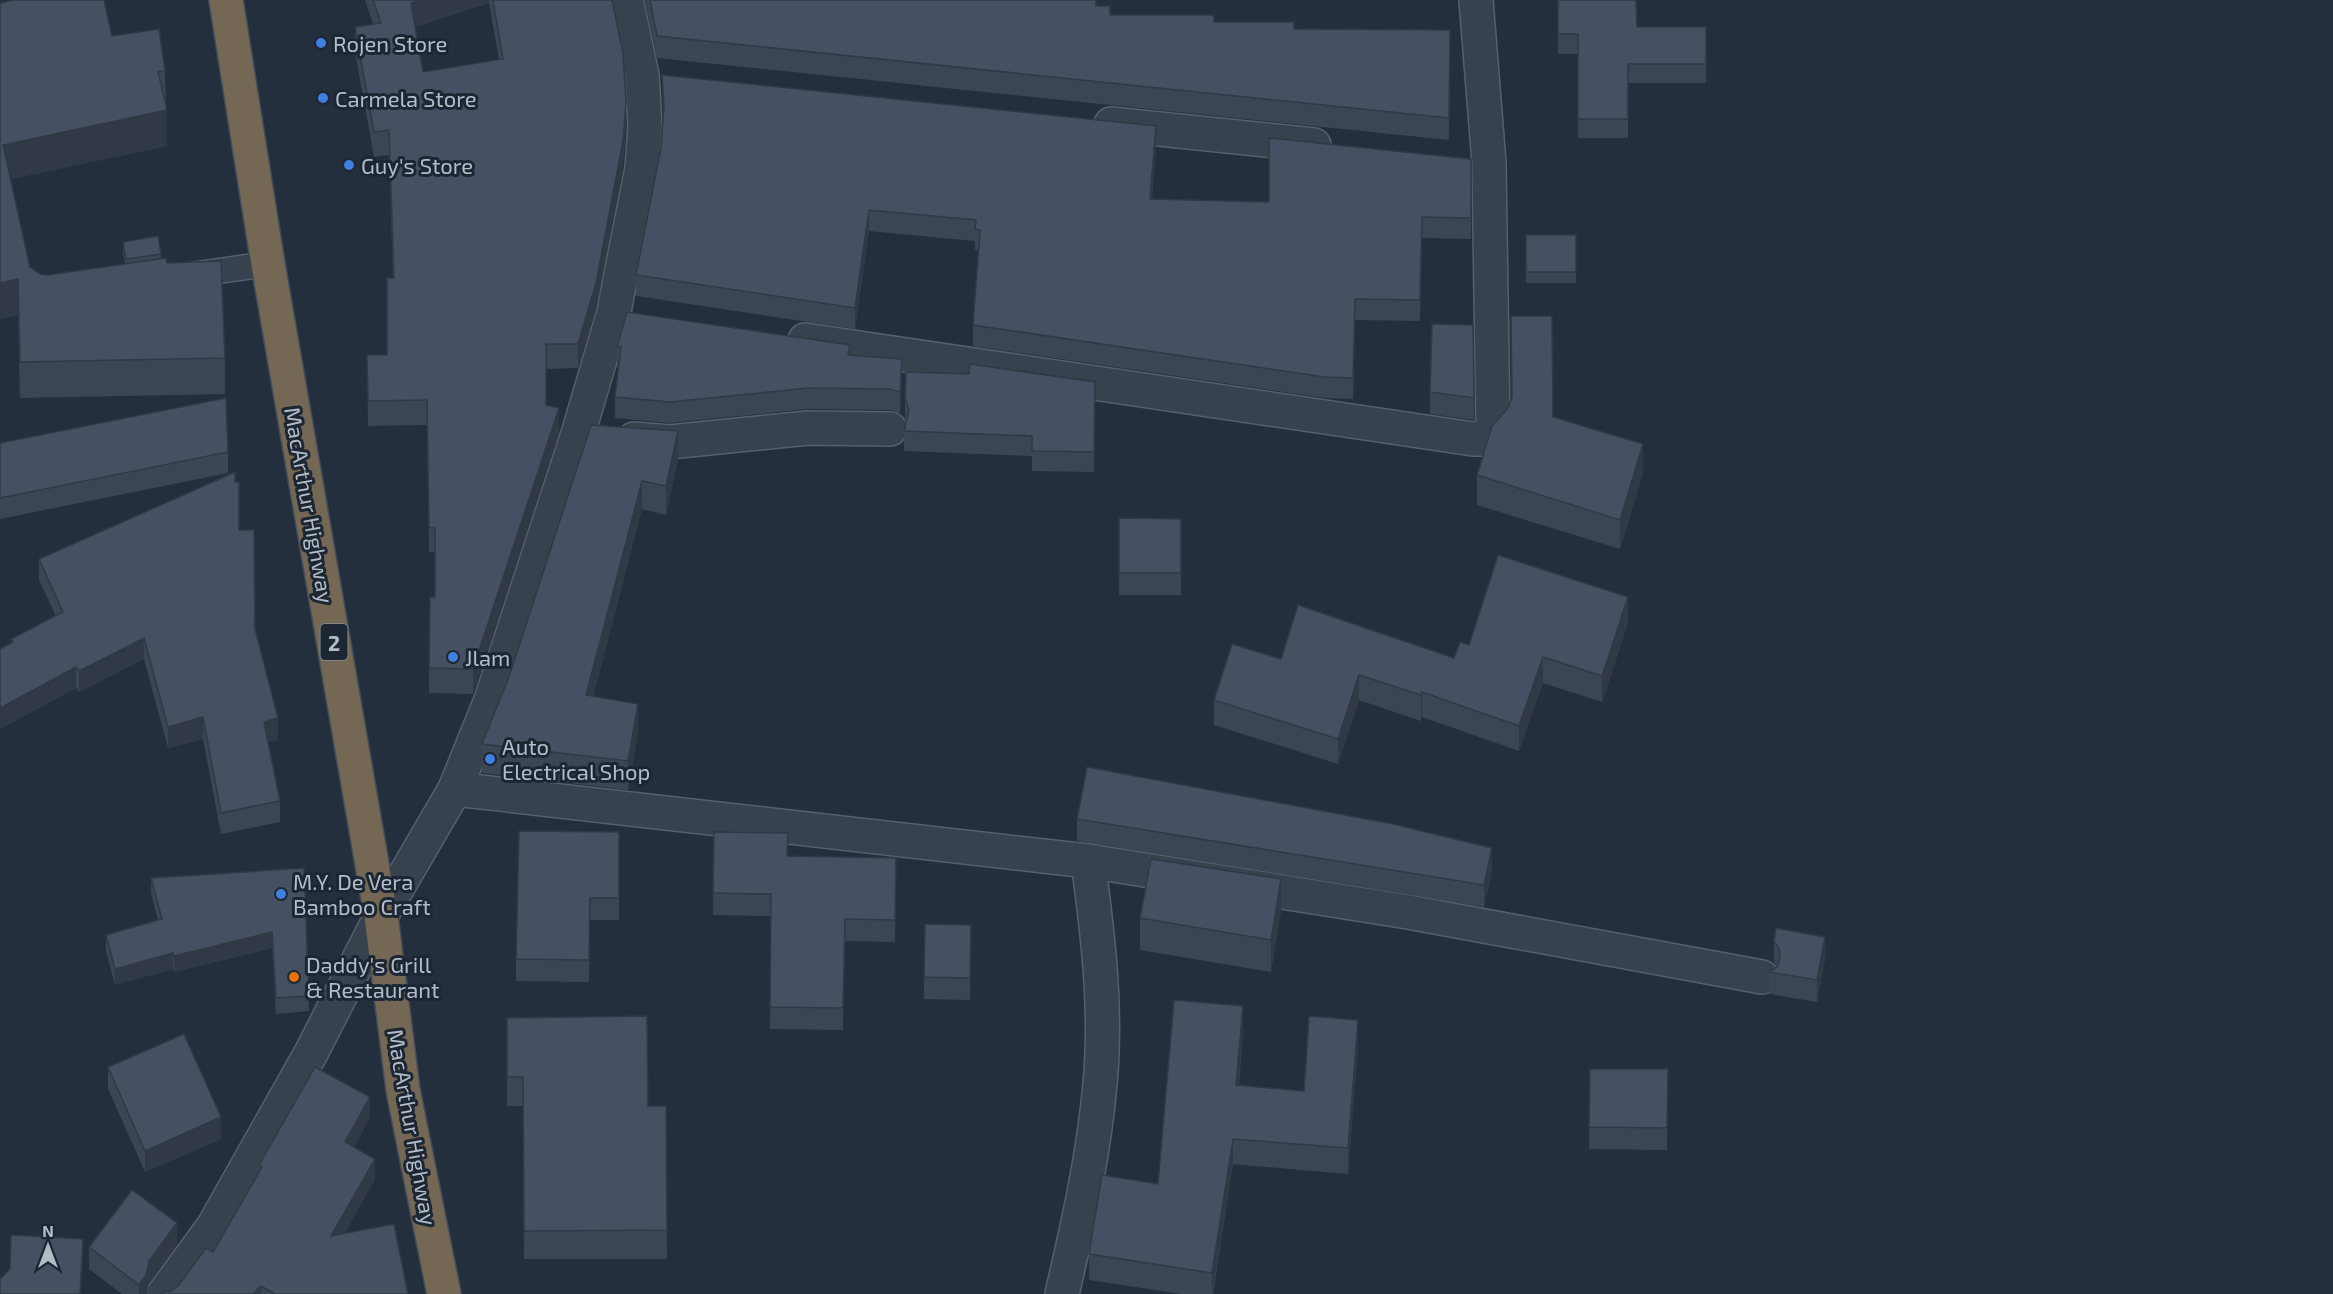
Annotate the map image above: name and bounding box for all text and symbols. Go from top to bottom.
place label: Rojen Store [333,30,447,57]
marker: Rojen Store [314,36,328,50]
place label: Carmela Store [335,85,476,111]
marker: Carmela Store [316,91,330,105]
place label: Guy's Store [361,152,473,178]
marker: Guy's Store [342,158,356,172]
street label: MacArthur Highway [280,405,340,605]
road number: 2 [320,624,348,660]
place label: Jlam [465,644,510,670]
marker: Jlam [446,650,460,664]
place label: Auto Electrical Shop [502,733,650,784]
marker: Auto Electrical Shop [483,752,497,766]
place label: M.Y. De Vera Bamboo Craft [293,868,431,919]
marker: M.Y. De Vera Bamboo Craft [274,887,288,901]
place label: Daddy's Grill & Restaurant [306,951,439,1002]
marker: Daddy's Grill & Restaurant [287,970,301,984]
street label: MacArthur Highway [383,1027,443,1227]
north arrow [18,1216,78,1276]
text: N [42,1221,54,1240]

